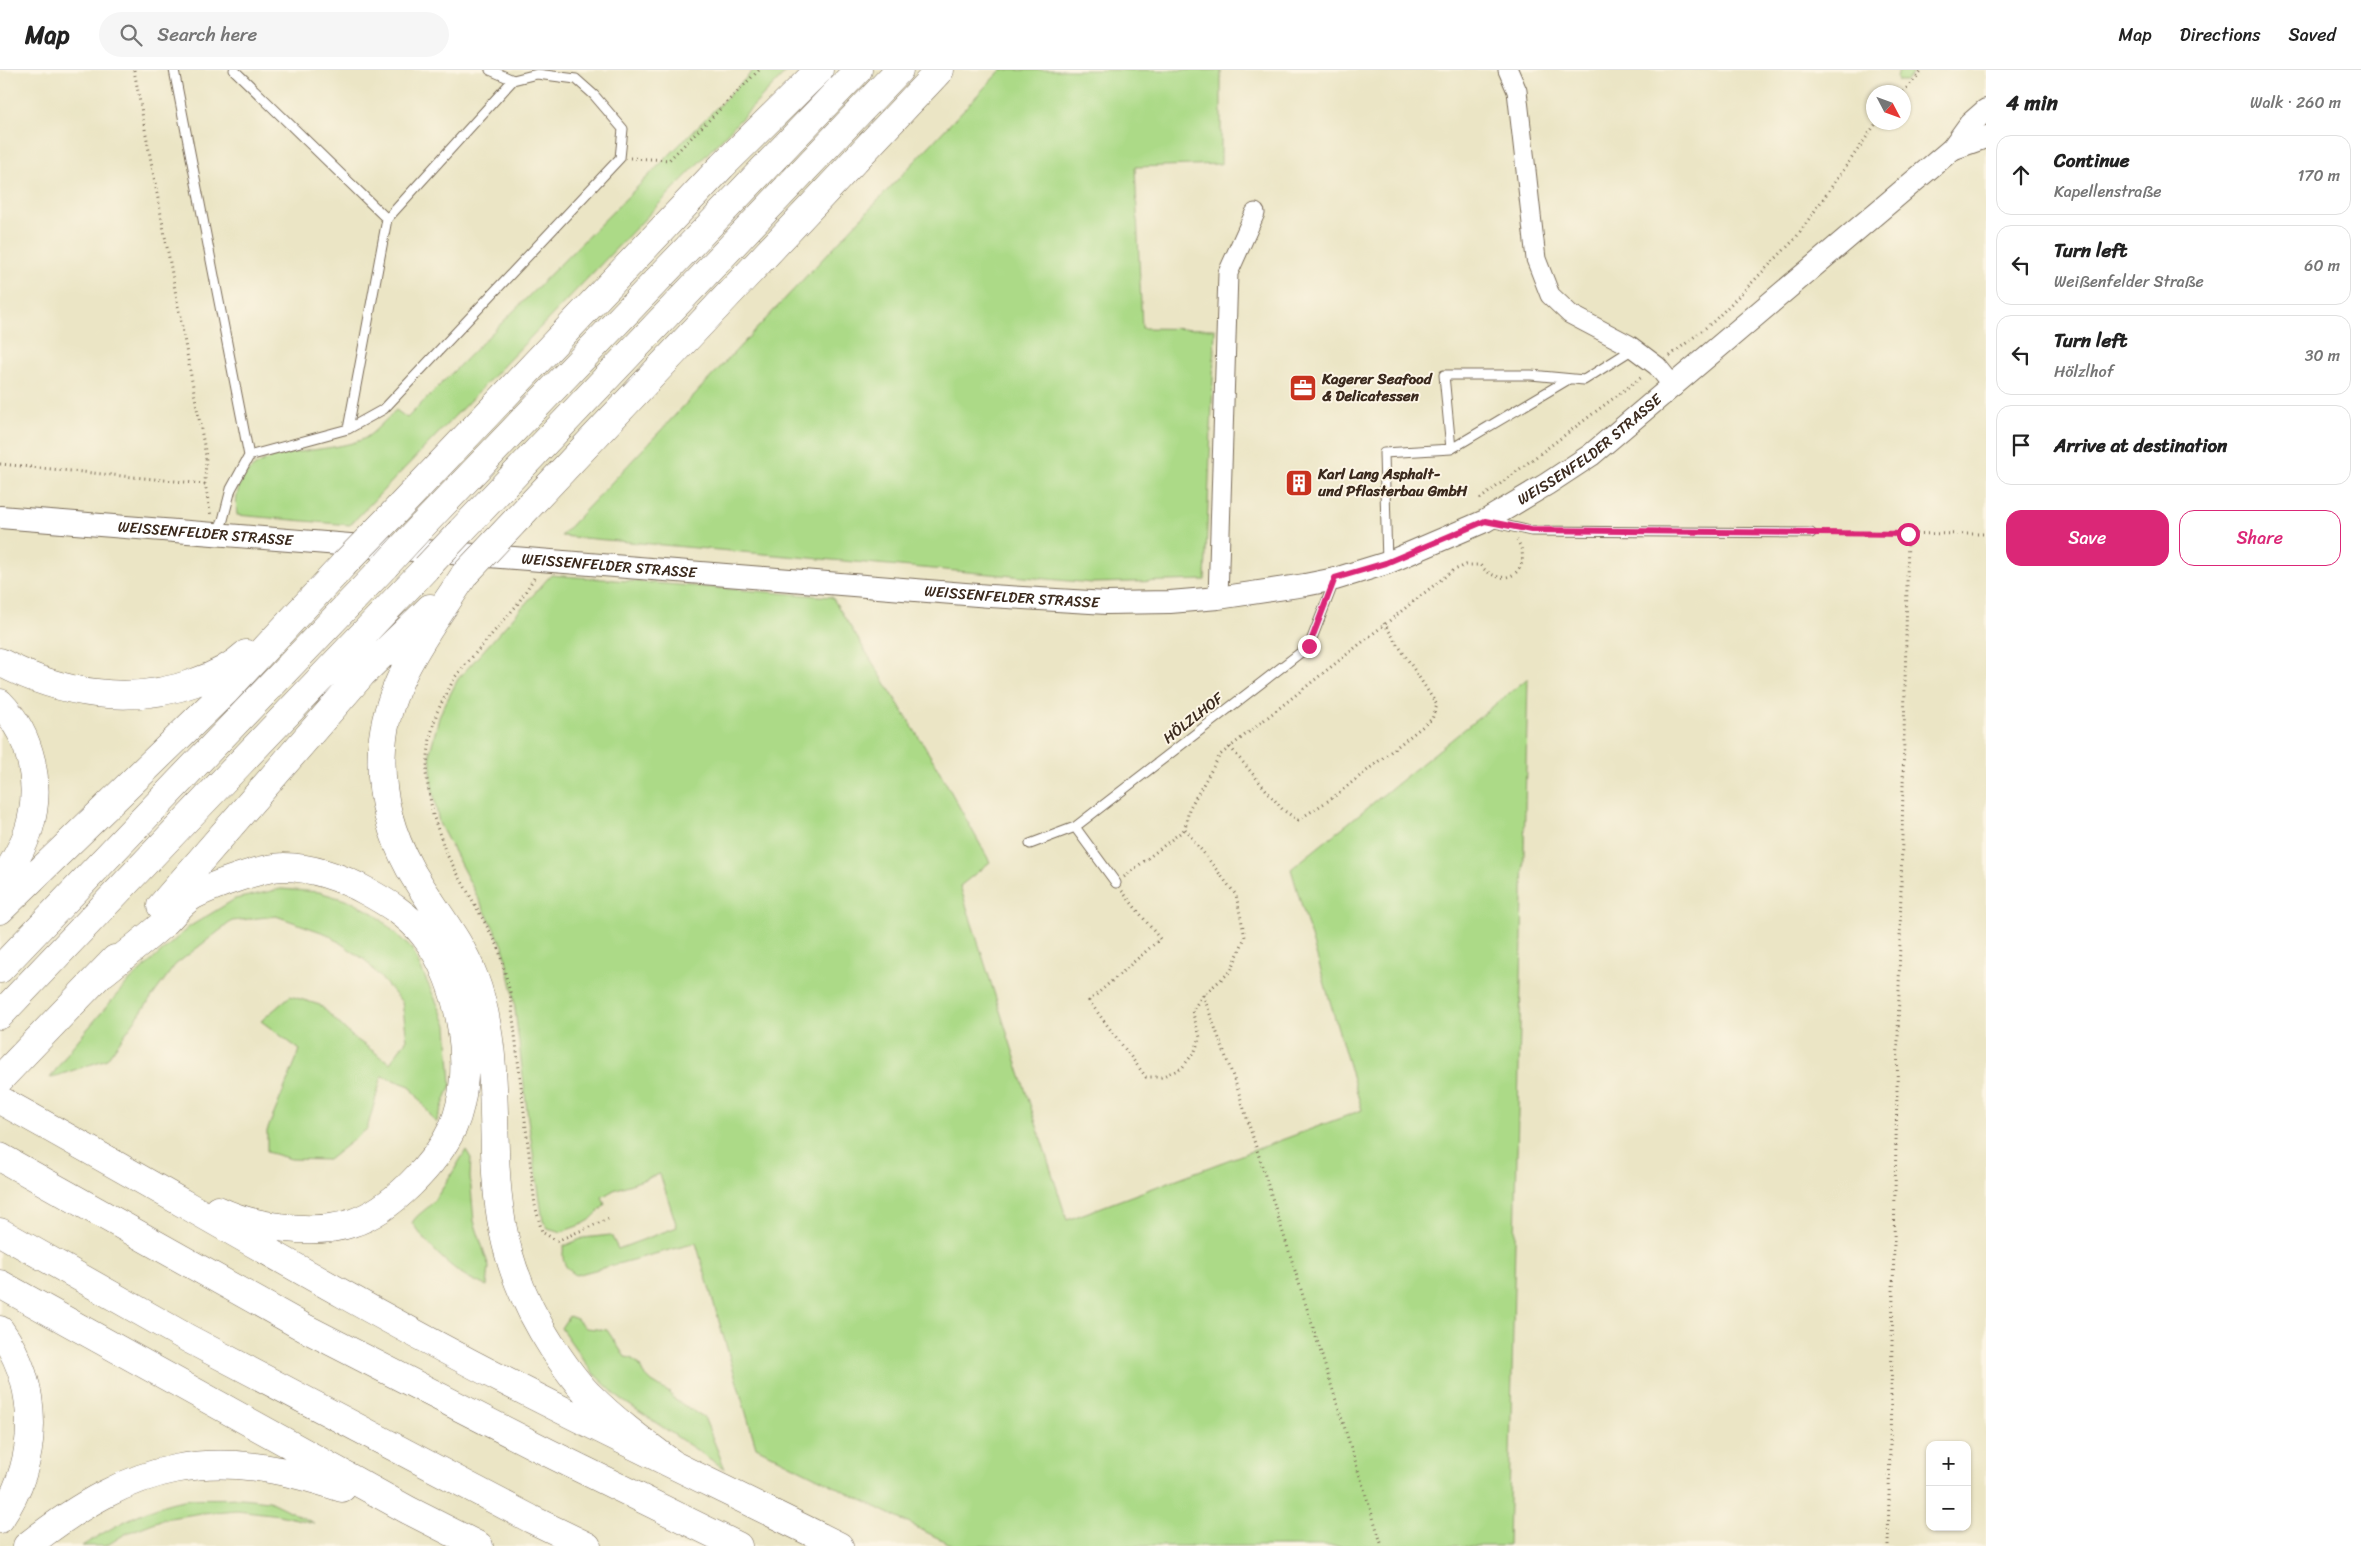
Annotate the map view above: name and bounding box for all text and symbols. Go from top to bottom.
search box [99,12,449,57]
text: Map [25,14,69,56]
text: Search here [157,18,257,51]
text: Map [2119,19,2152,51]
text: Directions [2180,19,2261,51]
text: Saved [2289,19,2336,51]
icon: search [117,21,145,49]
text: 4 min [2006,84,2058,122]
north arrow [1866,85,1911,130]
text: Walk · 260 m [2250,88,2341,117]
text: Continue [2054,144,2130,177]
icon: ahead [2007,161,2035,189]
text: 170 m [2297,161,2340,190]
text: Kapellenstraße [2054,177,2162,206]
text: Turn left [2054,234,2127,267]
icon: left [2007,251,2035,279]
text: 60 m [2304,251,2340,280]
text: Weißenfelder Straße [2054,267,2204,296]
text: Turn left [2054,324,2127,357]
icon: left [2007,341,2035,369]
text: 30 m [2305,341,2340,370]
text: Hölzlhof [2054,357,2114,386]
place label: Kagerer Seafood & Delicatessen [1321,366,1433,409]
office icon: Kagerer Seafood & Delicatessen [1288,373,1318,403]
street label: WEISSENFELDER STRASSE [1512,386,1669,512]
text: Arrive at destination [2054,429,2227,462]
icon: arrive [2007,431,2035,459]
place label: Karl Lang Asphalt- und Pflasterbau GmbH [1317,461,1468,504]
building icon: Karl Lang Asphalt- und Pflasterbau GmbH [1284,468,1314,498]
button: Save [2006,510,2169,566]
button: Share [2179,510,2341,566]
street label: WEISSENFELDER STRASSE [117,513,296,553]
route start [1897,523,1920,546]
street label: WEISSENFELDER STRASSE [521,546,699,586]
street label: WEISSENFELDER STRASSE [923,578,1102,616]
route end [1298,635,1321,658]
street label: HÖLZLHOF [1157,685,1230,750]
map controls [1926,1441,1971,1531]
button: + [1926,1441,1971,1486]
button: − [1926,1486,1971,1531]

